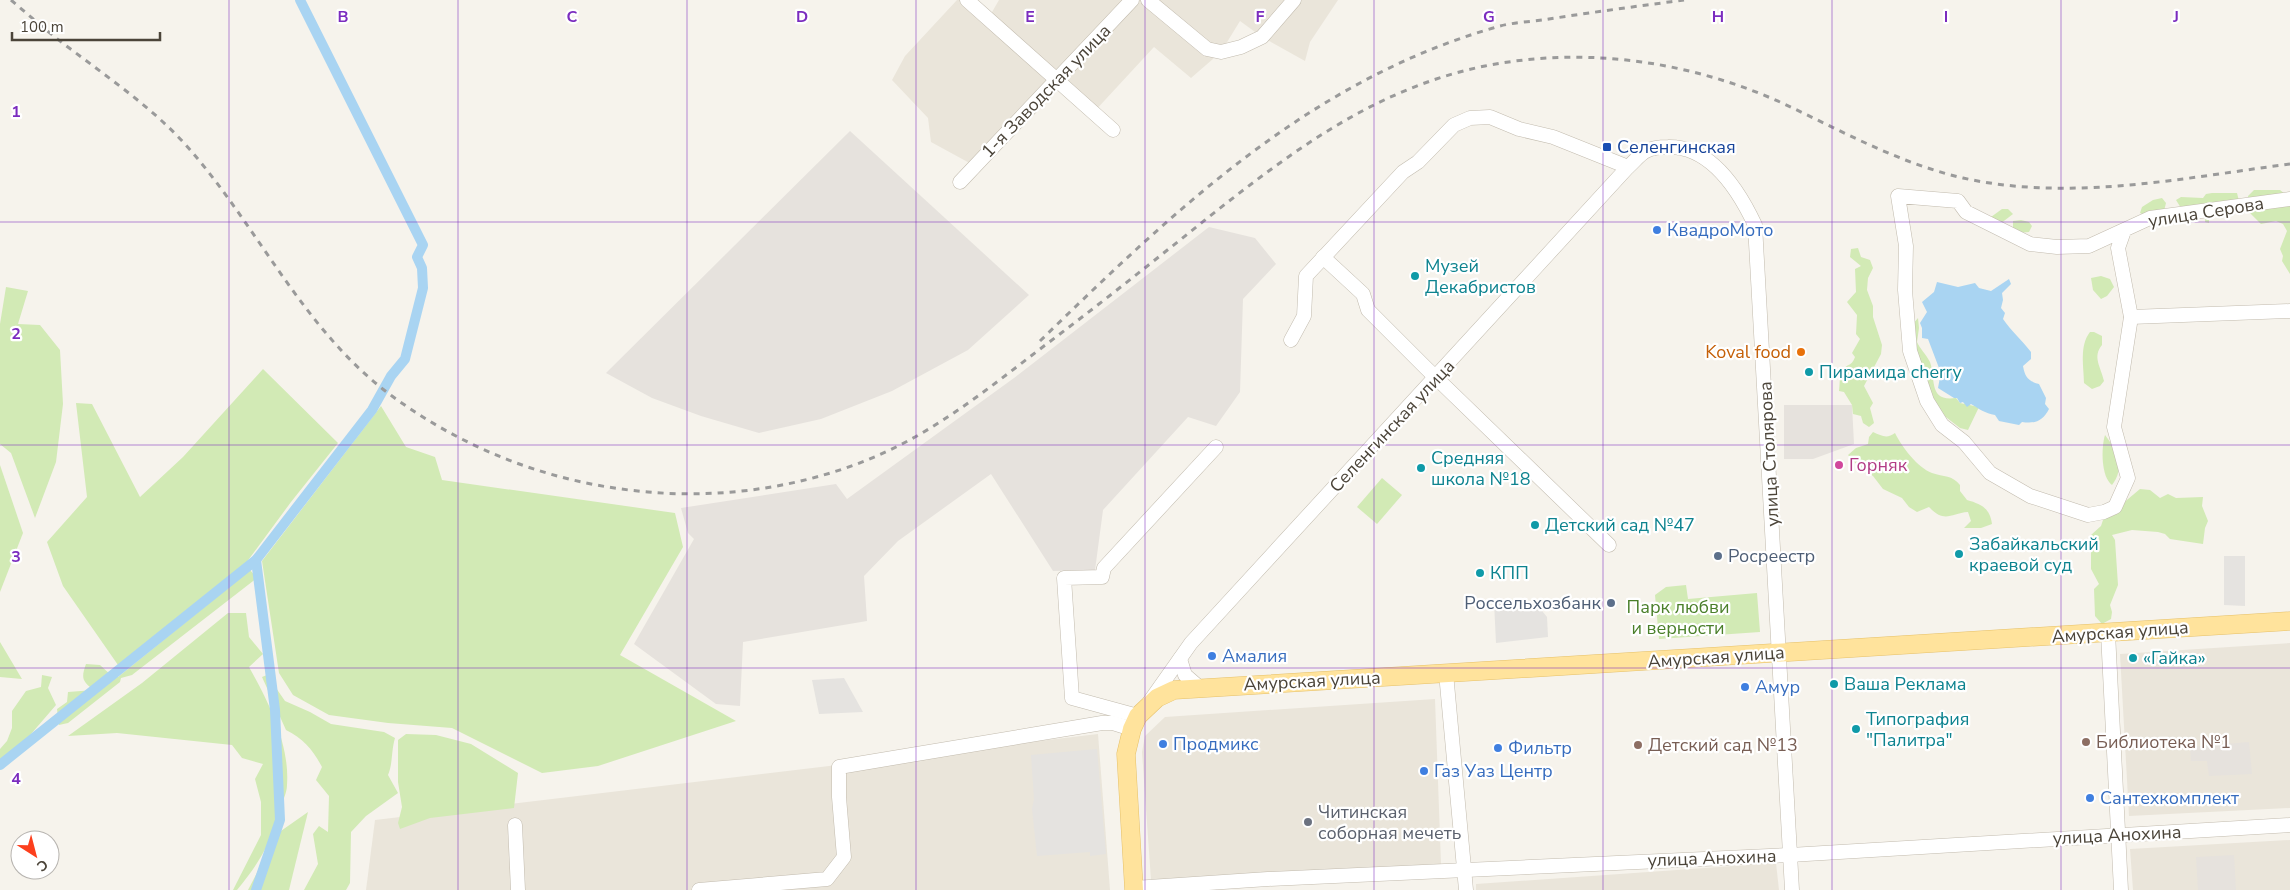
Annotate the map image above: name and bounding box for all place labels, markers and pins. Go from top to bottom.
place label: Селенгинская [1617,135,1736,159]
marker: Селенгинская [1601,141,1613,153]
place label: КвадроМото [1667,218,1773,242]
marker: КвадроМото [1651,224,1663,236]
place label: Музей Декабристов [1425,254,1536,299]
marker: Музей Декабристов [1409,270,1421,282]
place label: Koval food [1705,340,1791,364]
marker: Koval food [1795,346,1807,358]
place label: Пирамида cherry [1819,360,1962,384]
marker: Пирамида cherry [1803,366,1815,378]
place label: Средняя школа №18 [1431,446,1531,491]
place label: Горняк [1849,453,1908,477]
marker: Горняк [1833,459,1845,471]
marker: Средняя школа №18 [1415,462,1427,474]
place label: Детский сад №47 [1545,513,1695,537]
marker: Детский сад №47 [1529,519,1541,531]
place label: Забайкальский краевой суд [1969,532,2099,577]
place label: Росреестр [1728,544,1815,568]
marker: Забайкальский краевой суд [1953,548,1965,560]
marker: Росреестр [1712,550,1724,562]
place label: КПП [1490,561,1529,585]
marker: КПП [1474,567,1486,579]
place label: Россельхозбанк [1464,591,1602,615]
marker: Россельхозбанк [1605,597,1617,609]
place label: Амалия [1222,644,1287,668]
place label: «Гайка» [2143,646,2206,670]
marker: Амалия [1206,650,1218,662]
marker: «Гайка» [2127,652,2139,664]
place label: Ваша Реклама [1844,672,1967,696]
place label: Амур [1755,675,1800,699]
marker: Ваша Реклама [1828,678,1840,690]
marker: Амур [1739,681,1751,693]
place label: Типография "Палитра" [1866,707,1969,752]
marker: Типография "Палитра" [1850,723,1862,735]
place label: Библиотека №1 [2096,730,2231,754]
place label: Продмикс [1173,732,1259,756]
place label: Детский сад №13 [1648,733,1798,757]
place label: Фильтр [1508,736,1572,760]
marker: Библиотека №1 [2080,736,2092,748]
marker: Продмикс [1157,738,1169,750]
marker: Детский сад №13 [1632,739,1644,751]
marker: Фильтр [1492,742,1504,754]
place label: Газ Уаз Центр [1434,759,1553,783]
marker: Газ Уаз Центр [1418,765,1430,777]
place label: Сантехкомплект [2100,786,2239,810]
marker: Сантехкомплект [2084,792,2096,804]
place label: Читинская соборная мечеть [1318,800,1461,845]
marker: Читинская соборная мечеть [1302,816,1314,828]

